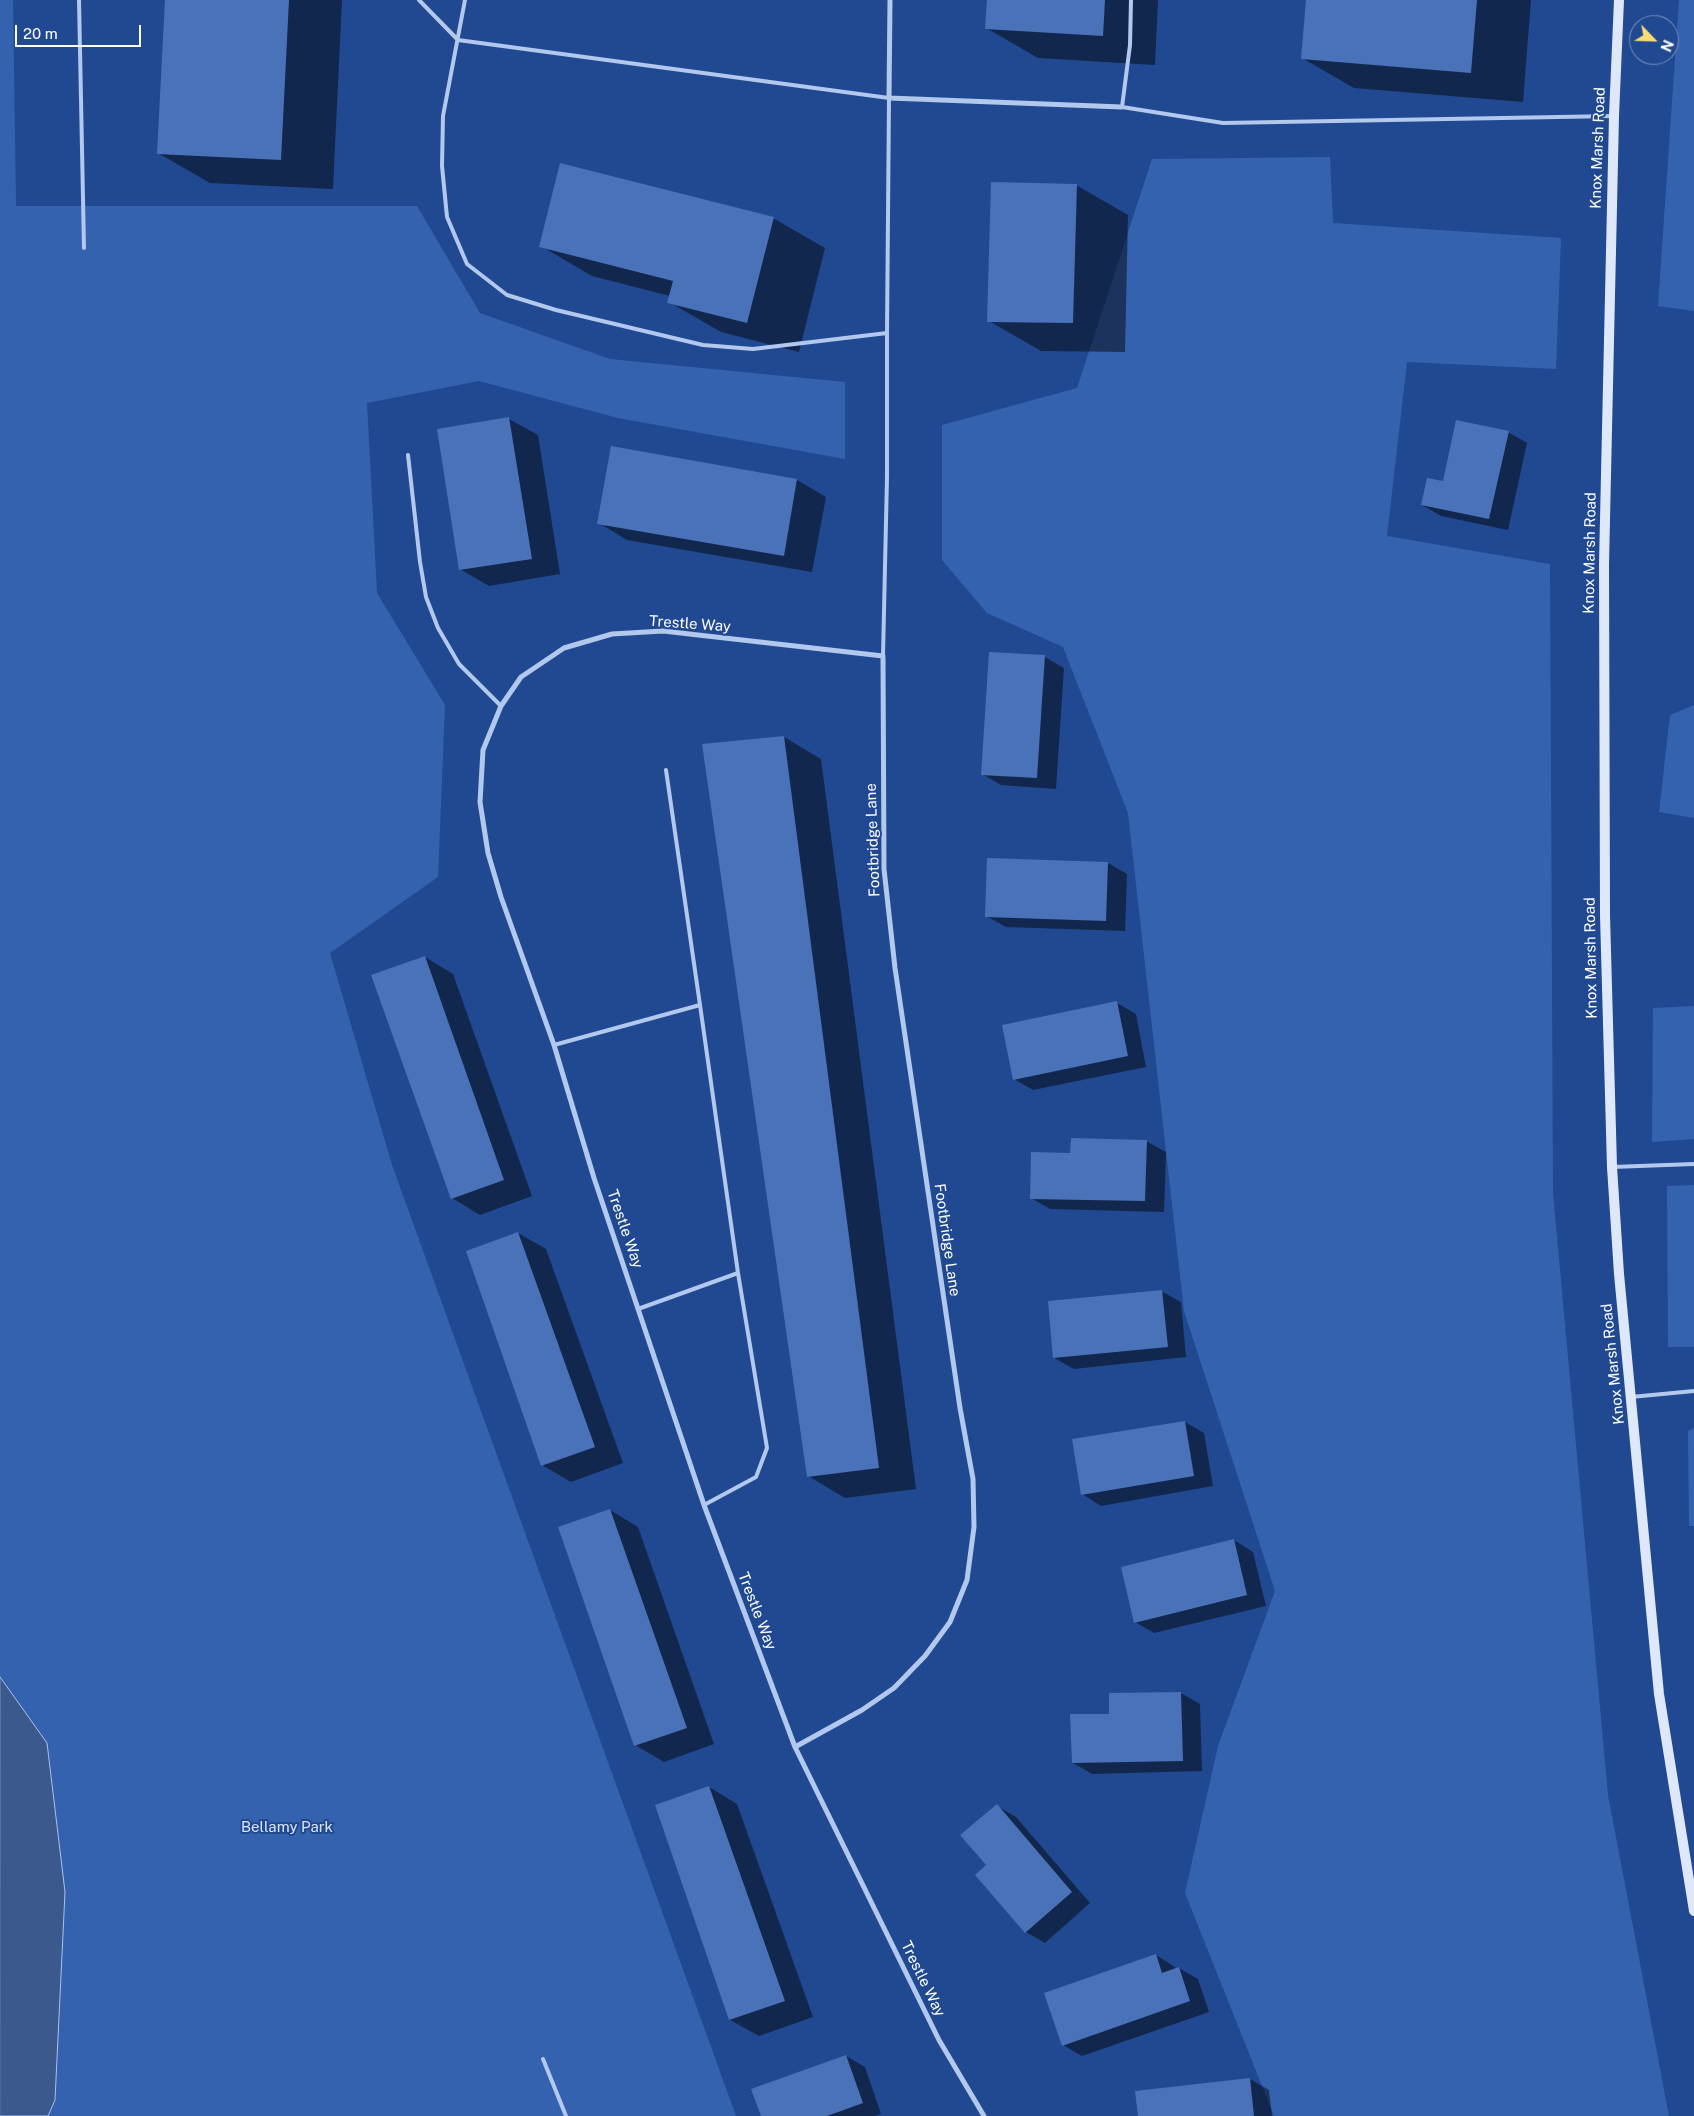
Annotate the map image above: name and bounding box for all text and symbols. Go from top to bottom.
scale bar [18,15,144,47]
north arrow [1629,15,1679,65]
text: 20 m [23,25,58,42]
text: N [1657,37,1676,54]
street label: Knox Marsh Road [1587,87,1609,209]
street label: Knox Marsh Road [1580,492,1600,614]
street label: Trestle Way [649,612,731,636]
street label: Footbridge Lane [862,783,884,897]
street label: Knox Marsh Road [1581,897,1601,1019]
street label: Footbridge Lane [930,1182,964,1298]
street label: Trestle Way [603,1187,647,1271]
street label: Knox Marsh Road [1598,1303,1628,1425]
street label: Trestle Way [734,1570,780,1652]
park label: Bellamy Park [241,1818,333,1836]
street label: Trestle Way [897,1938,949,2020]

